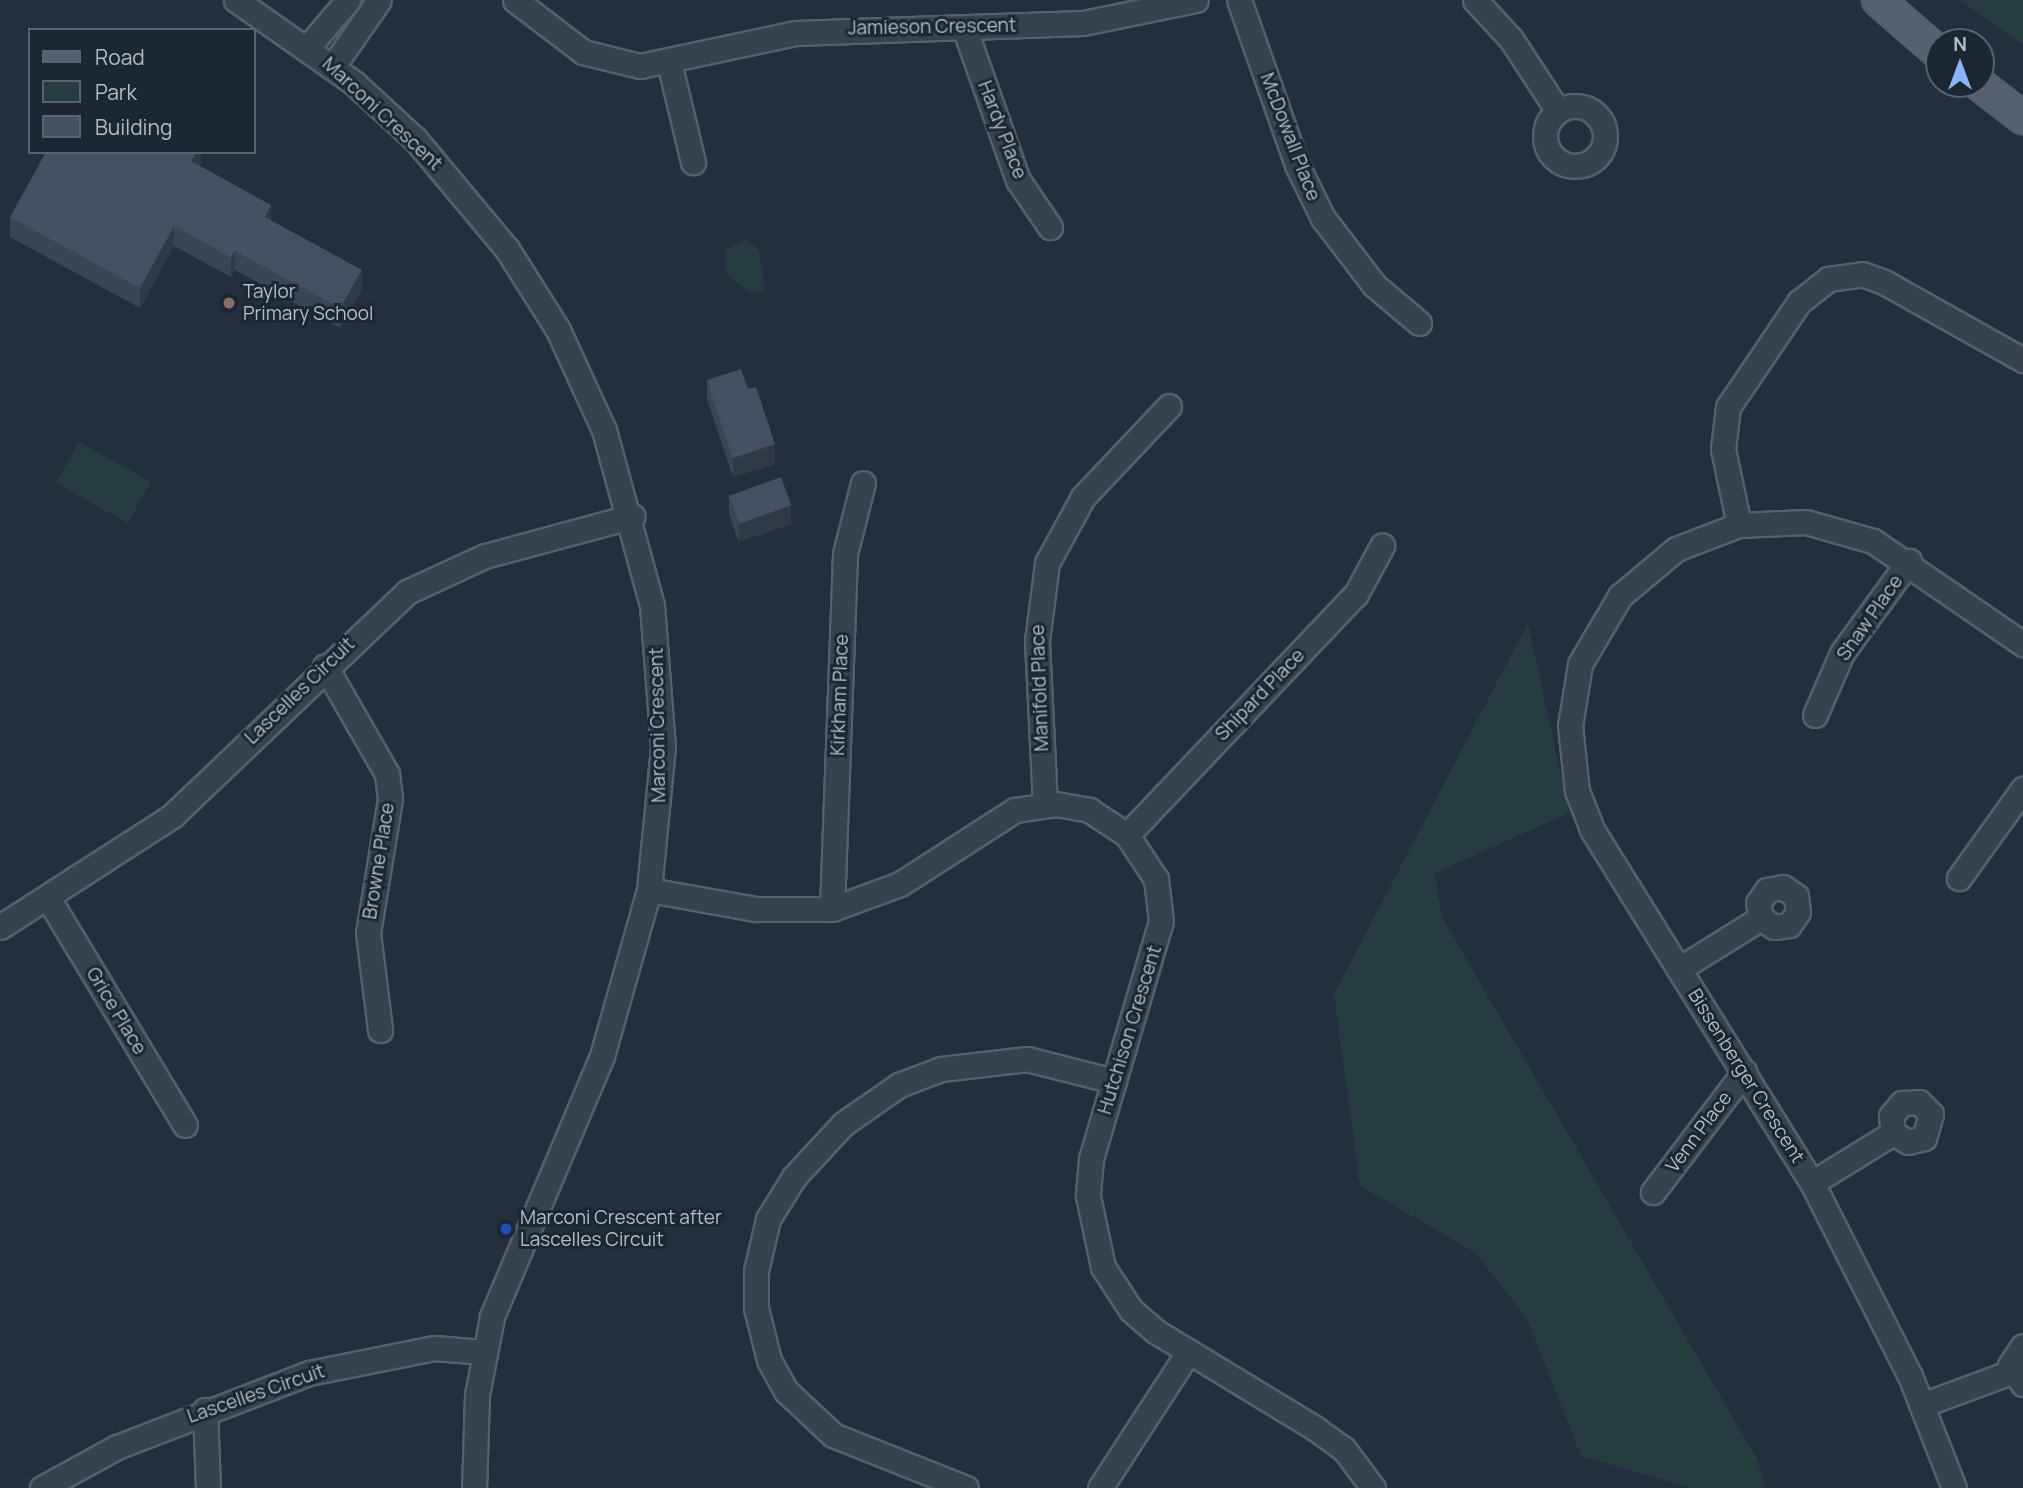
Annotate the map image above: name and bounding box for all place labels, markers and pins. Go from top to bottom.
place label: Taylor Primary School [243,281,373,325]
marker: Taylor Primary School [221,295,237,311]
place label: Marconi Crescent after Lascelles Circuit [520,1207,722,1251]
marker: Marconi Crescent after Lascelles Circuit [498,1221,514,1237]

